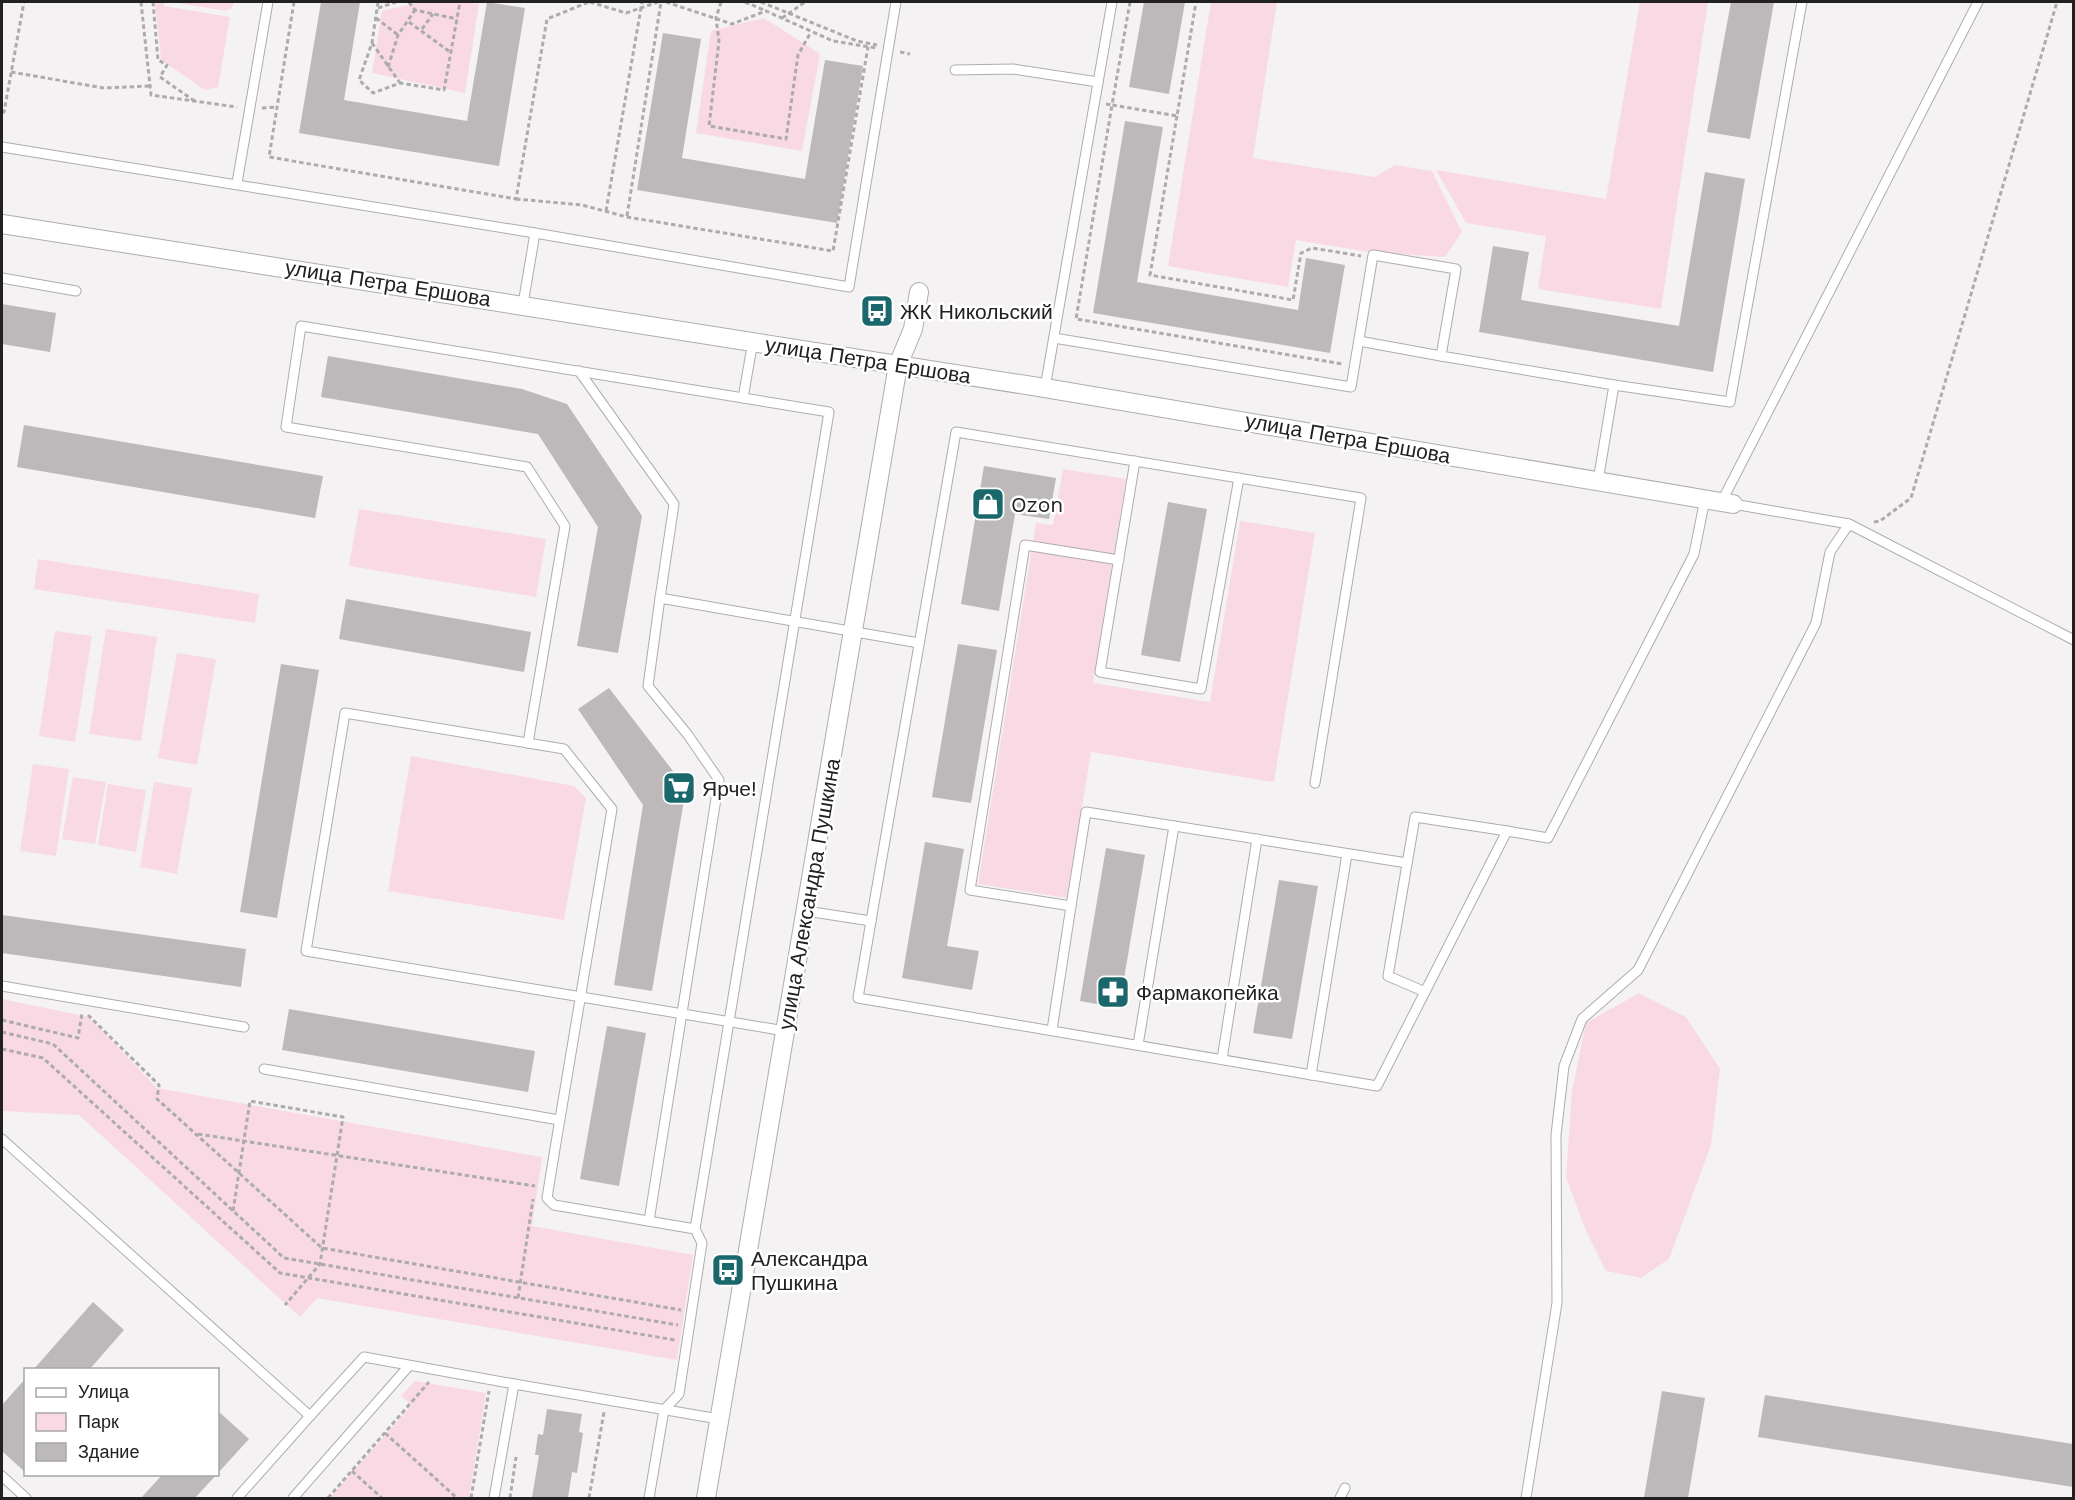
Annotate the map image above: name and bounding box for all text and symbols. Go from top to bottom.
street label: улица Петра Ершова [283,254,493,312]
bus stop icon: ЖК Никольский [859,293,895,329]
place label: ЖК Никольский [900,299,1053,324]
street label: улица Петра Ершова [763,331,973,389]
street label: улица Петра Ершова [1243,408,1453,468]
shop icon: Ozon [970,486,1006,522]
place label: Ozon [1011,492,1063,517]
street label: улица Александра Пушкина [773,756,845,1032]
supermarket icon: Ярче! [661,770,697,806]
place label: Ярче! [702,776,757,801]
pharmacy icon: Фармакопейка [1095,974,1131,1010]
place label: Фармакопейка [1136,980,1279,1005]
place label: Александра Пушкина [751,1246,868,1295]
bus stop icon: Александра Пушкина [710,1252,746,1288]
legend [24,1368,219,1476]
text: Улица [78,1381,130,1402]
text: Парк [78,1411,119,1432]
text: Здание [78,1441,139,1462]

